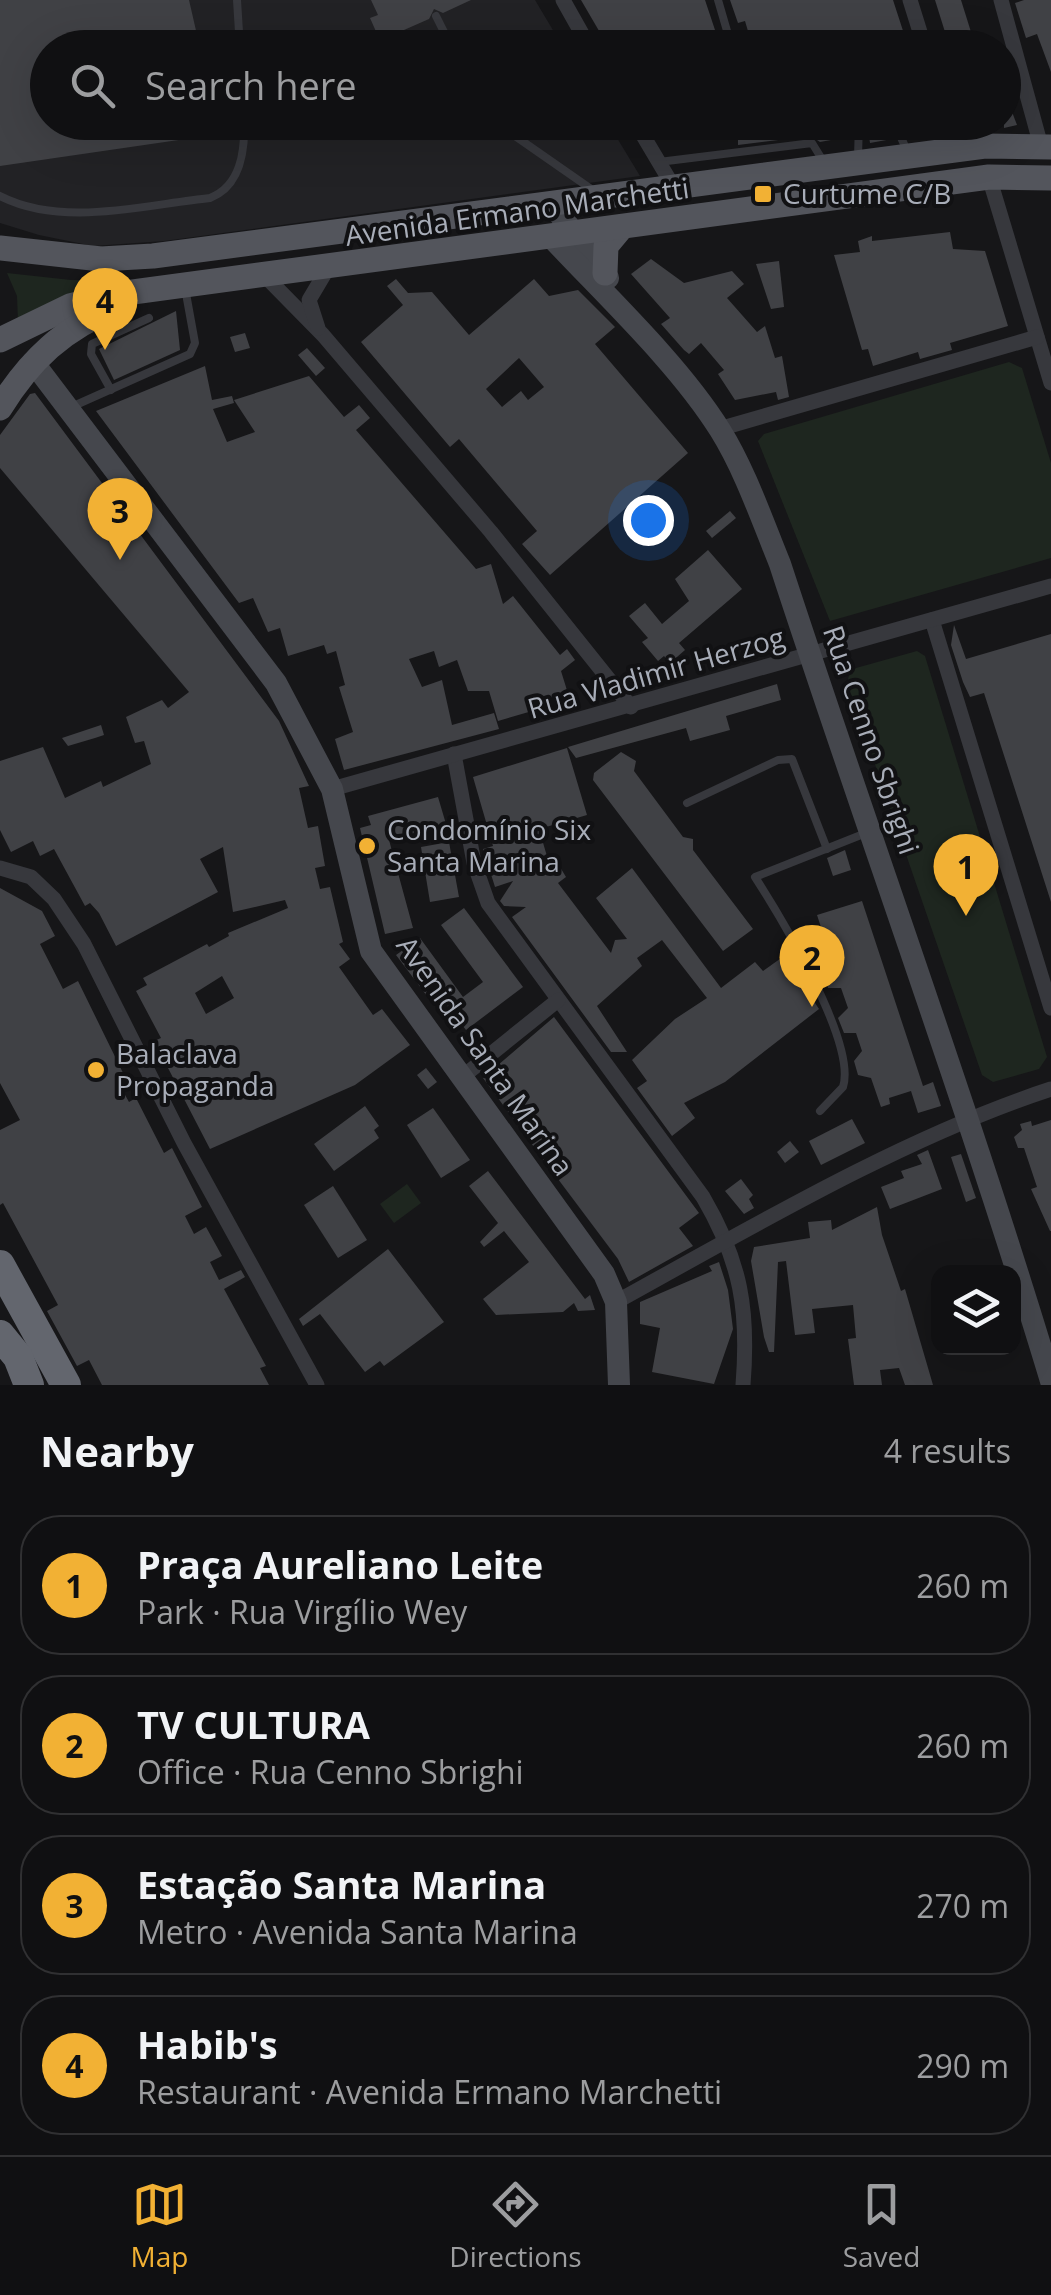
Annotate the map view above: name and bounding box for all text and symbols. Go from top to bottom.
search box [30,30,1021,140]
icon: search [65,58,120,113]
text: Search here [145,59,357,111]
street label: Avenida Ermano Marchetti [342,168,691,254]
place label: Curtume C/B [783,174,951,212]
marker: Curtume C/B [752,183,774,205]
pin: 4 [72,268,138,350]
pin: 3 [88,478,152,560]
your location [623,495,674,546]
street label: Rua Vladimir Herzog [523,617,789,727]
street label: Rua Cenno Sbrighi [815,620,929,859]
place label: Condomínio Six Santa Marina [387,810,591,880]
pin: 1 [934,834,998,916]
marker: Condomínio Six Santa Marina [356,835,378,857]
pin: 2 [780,924,844,1007]
street label: Avenida Santa Marina [389,928,583,1183]
place label: Balaclava Propaganda [116,1034,274,1104]
marker: Balaclava Propaganda [85,1059,107,1081]
map controls [931,1265,1021,1355]
button: layers [931,1265,1021,1355]
text: Nearby [40,1422,194,1479]
text: 4 results [884,1429,1011,1472]
text: Praça Aureliano Leite [137,1538,543,1590]
text: 1 [65,1564,84,1607]
text: 260 m [916,1564,1009,1607]
text: Park · Rua Virgílio Wey [137,1590,467,1633]
text: TV CULTURA [137,1698,370,1750]
text: 2 [65,1724,84,1767]
text: 260 m [916,1724,1009,1767]
text: Office · Rua Cenno Sbrighi [137,1750,524,1793]
text: Estação Santa Marina [137,1858,546,1910]
text: 3 [65,1884,84,1927]
text: 270 m [916,1884,1009,1927]
text: Metro · Avenida Santa Marina [137,1910,578,1953]
text: Habib's [137,2018,278,2070]
text: 4 [65,2044,84,2087]
text: 290 m [916,2044,1009,2087]
text: Restaurant · Avenida Ermano Marchetti [137,2070,722,2113]
tab: Map [130,2177,188,2275]
tab: Directions [449,2177,582,2275]
tab: Saved [843,2177,920,2275]

